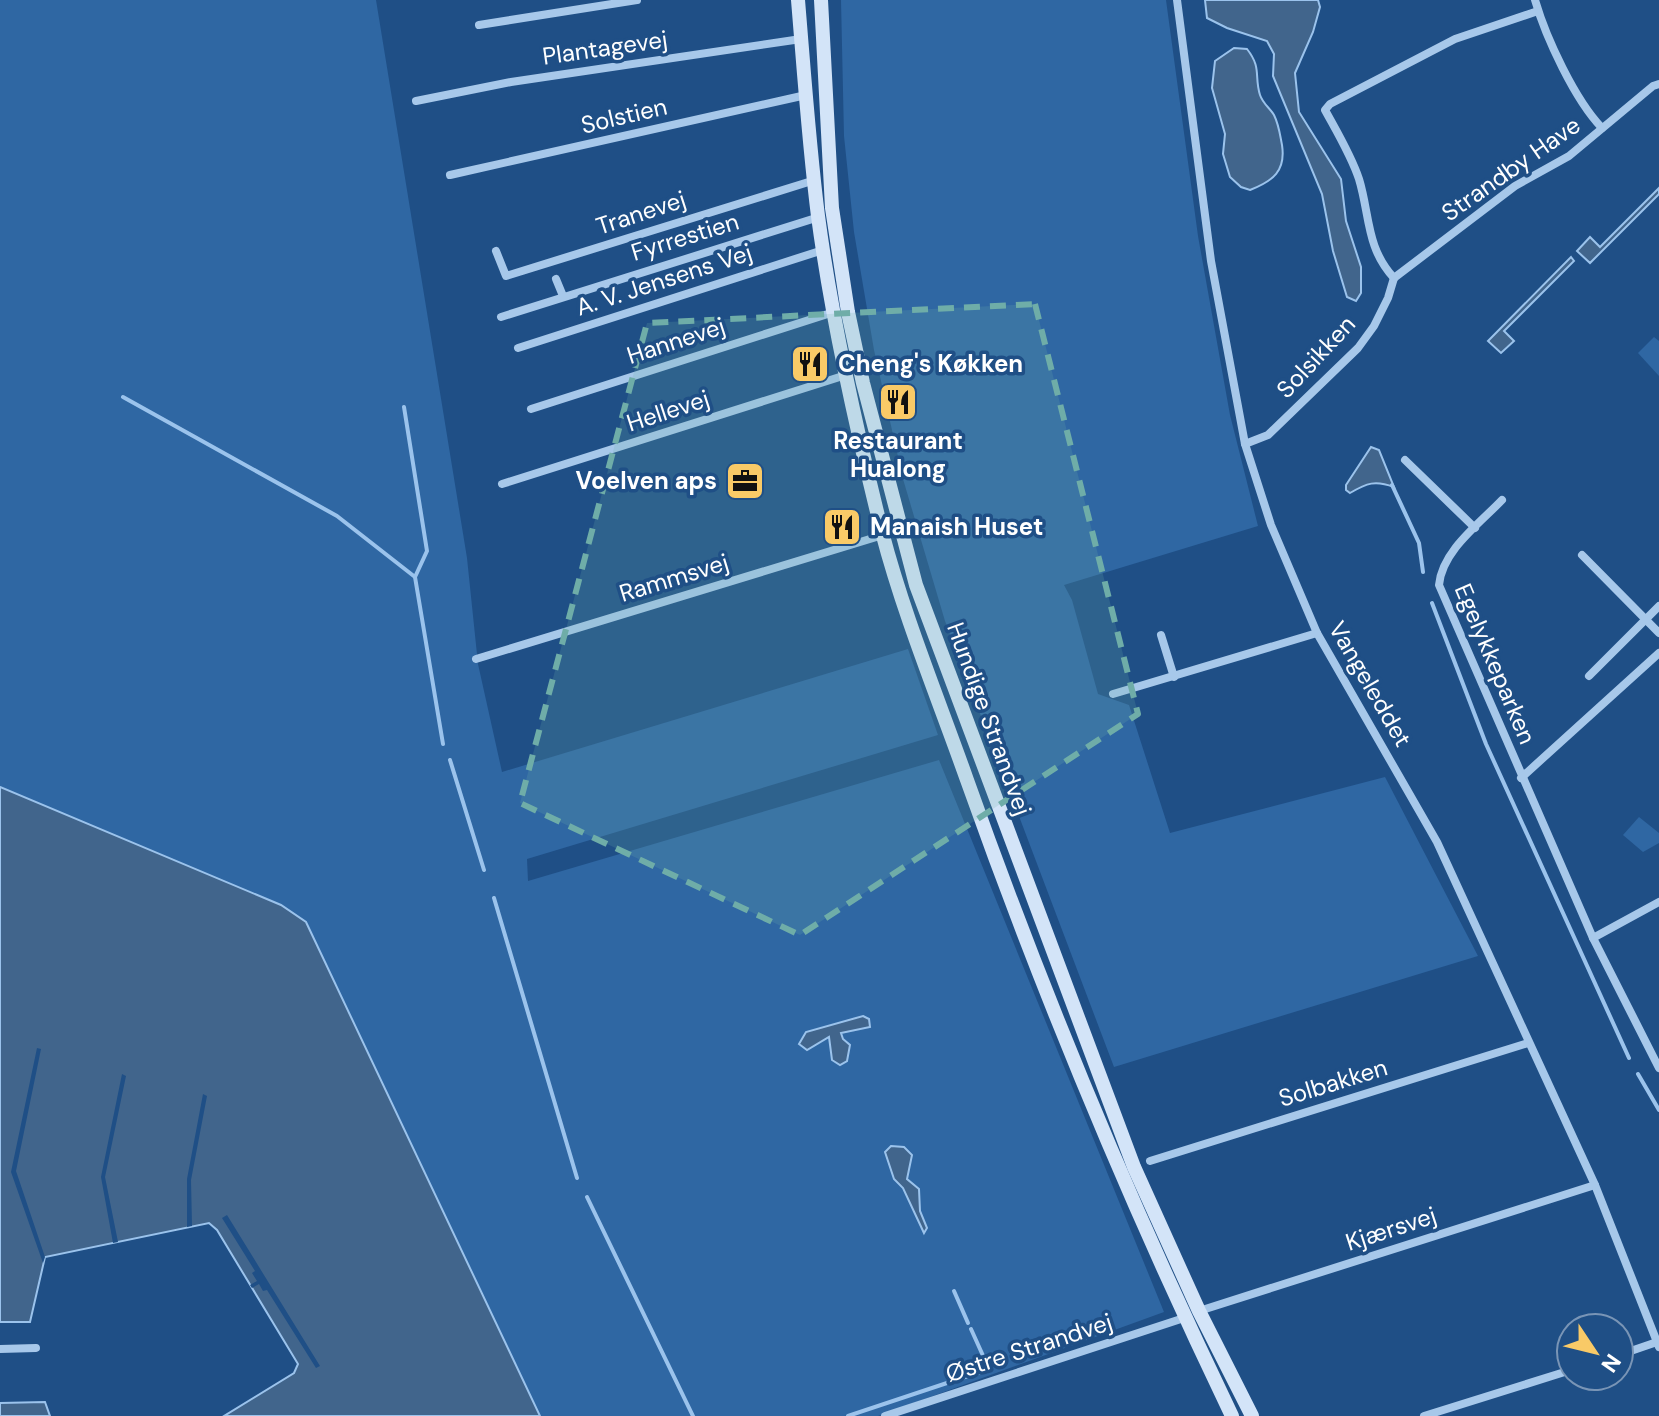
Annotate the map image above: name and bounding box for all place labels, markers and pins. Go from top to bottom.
restaurant icon: Cheng's Køkken [789,343,831,385]
place label: Cheng's Køkken [838,348,1023,379]
restaurant icon: Restaurant Hualong [877,381,919,423]
place label: Restaurant Hualong [833,425,963,484]
office icon: Voelven aps [724,460,766,502]
place label: Voelven aps [576,465,717,496]
restaurant icon: Manaish Huset [821,506,863,548]
place label: Manaish Huset [870,511,1043,542]

